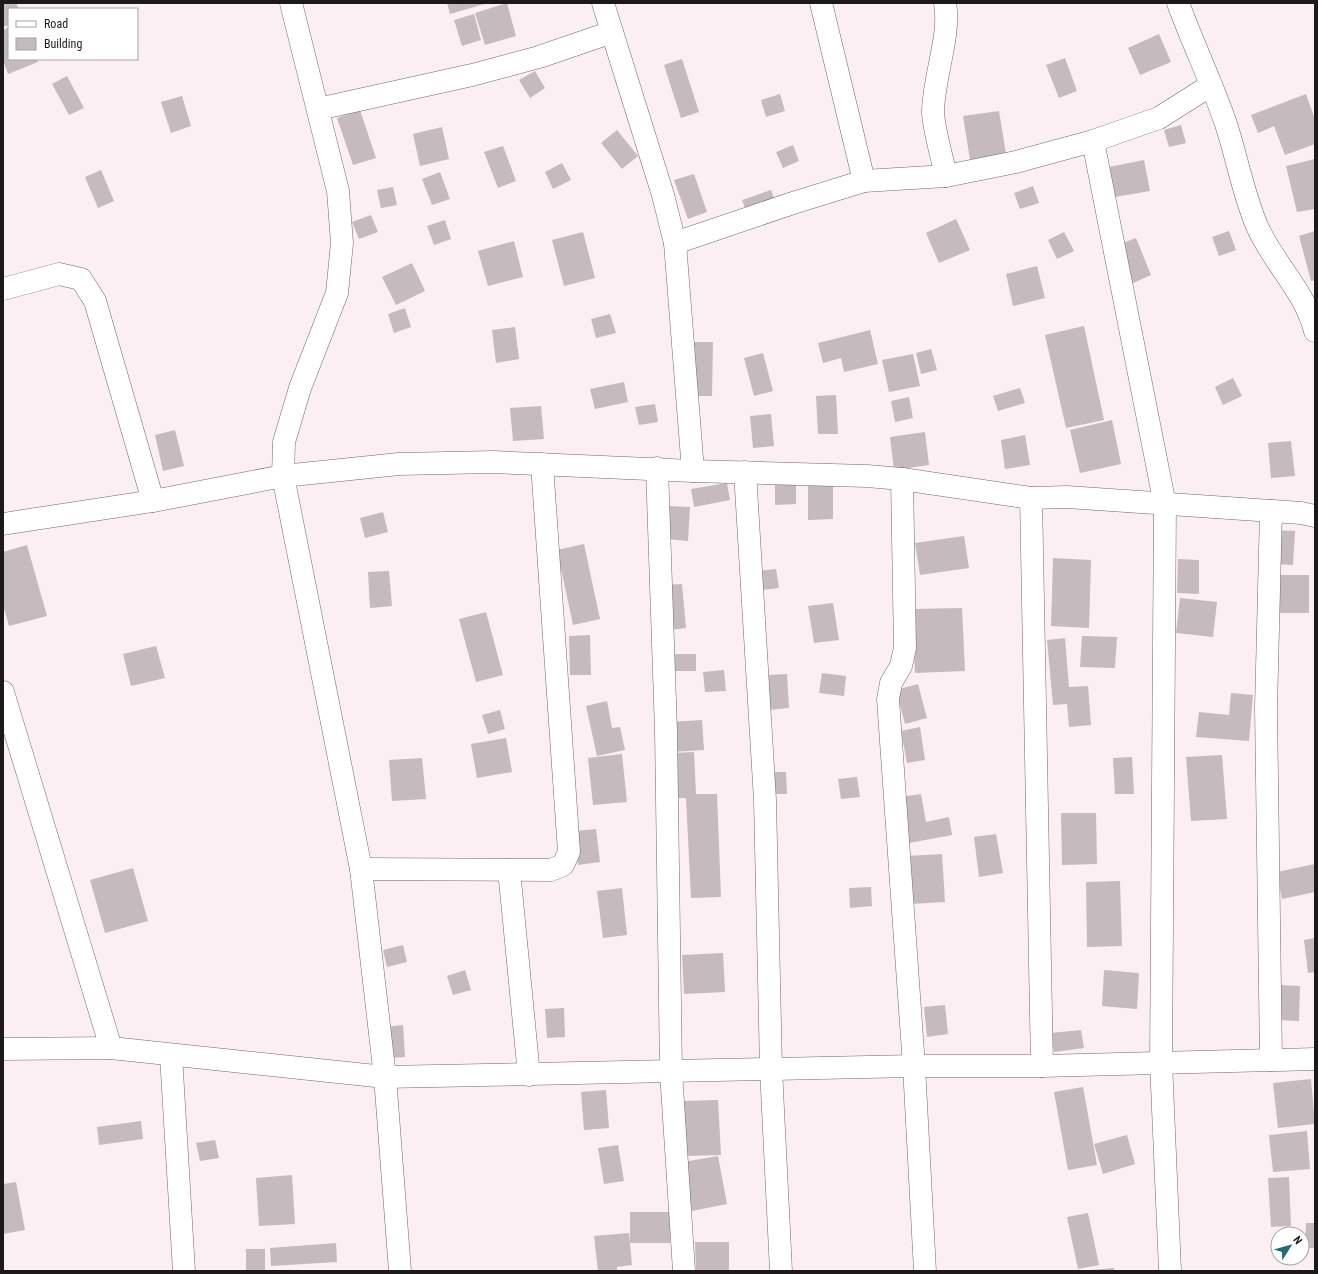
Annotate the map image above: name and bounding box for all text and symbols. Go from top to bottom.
legend [8,8,138,60]
text: Road [44,17,68,31]
text: Building [44,37,82,51]
north arrow [1270,1226,1310,1266]
text: N [1290,1234,1305,1247]

